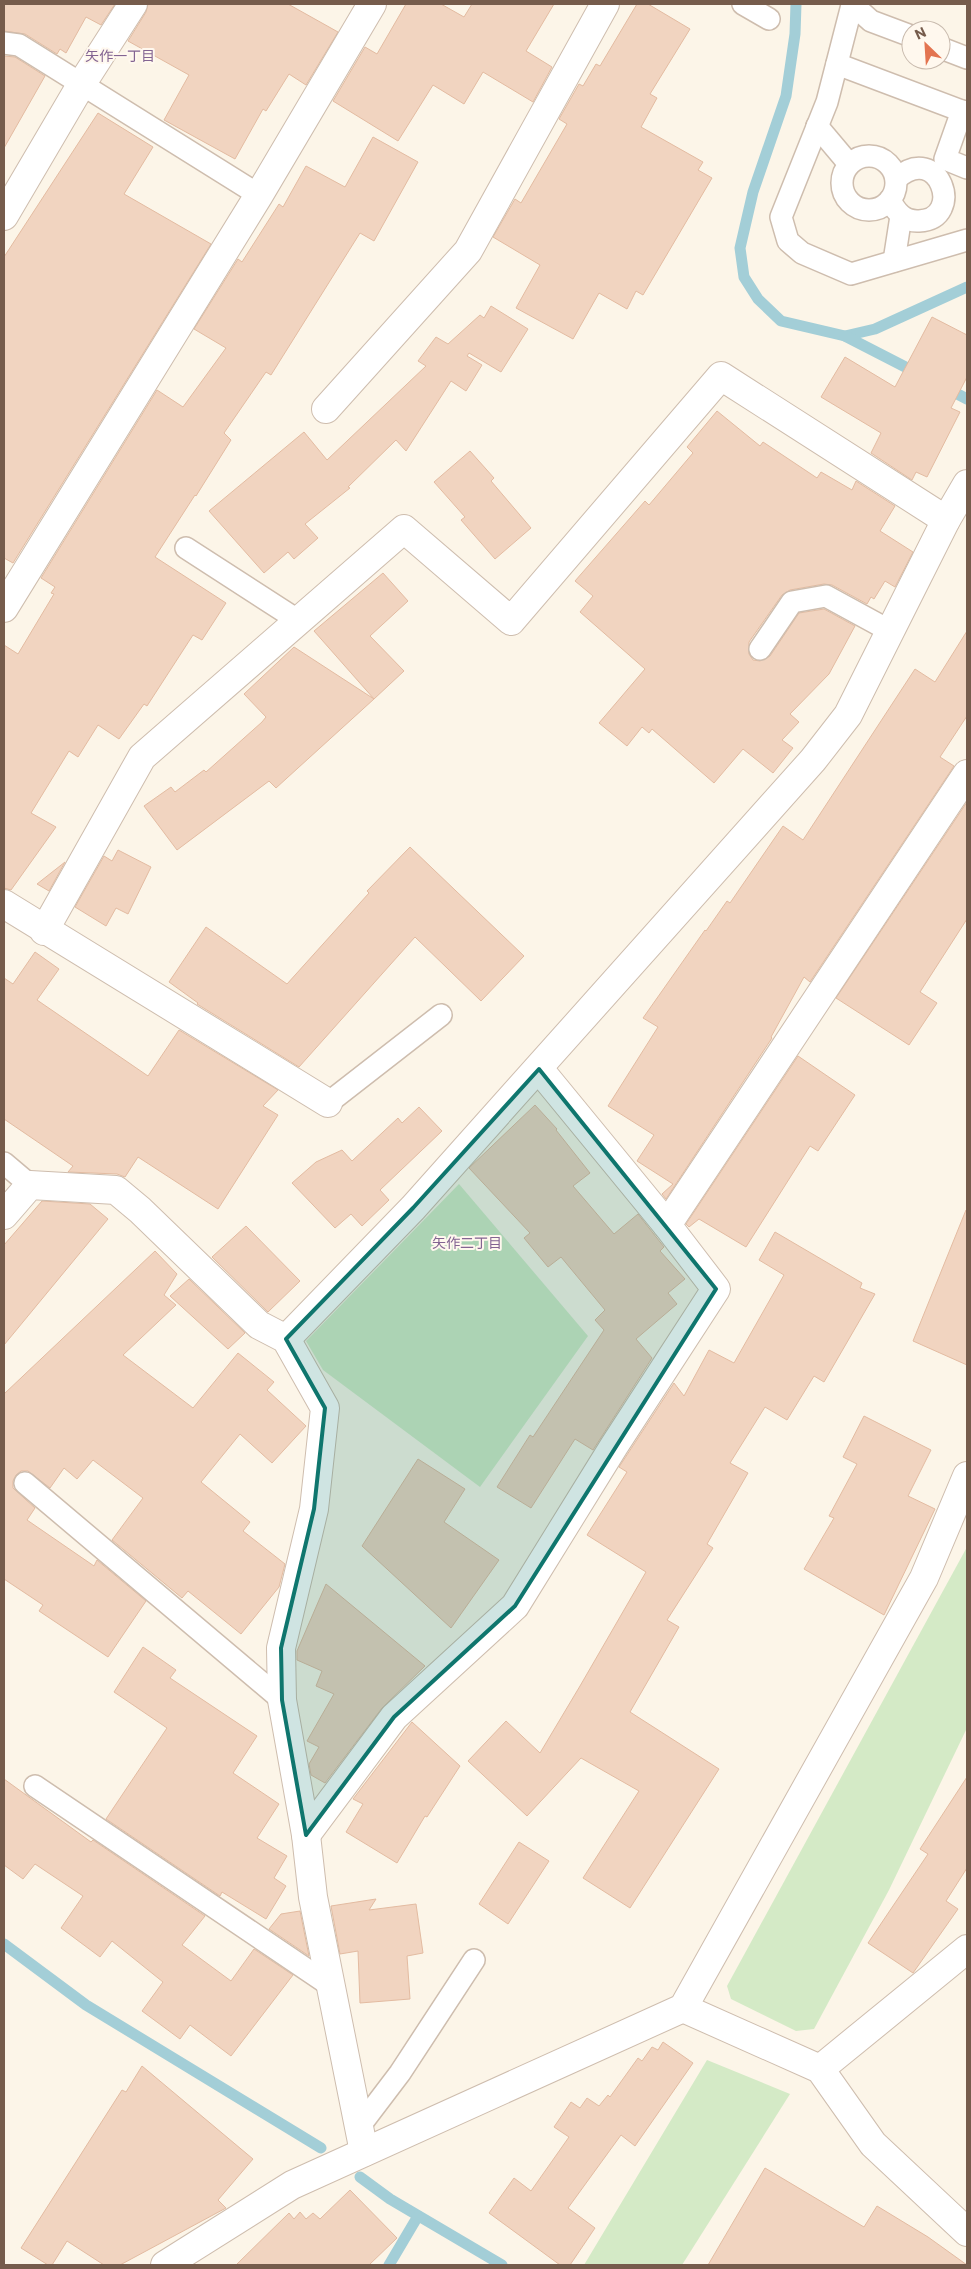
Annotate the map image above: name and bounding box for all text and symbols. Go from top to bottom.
north arrow [901,20,951,70]
text: N [912,23,929,43]
district label: 矢作一丁目 [85,47,155,64]
district label: 矢作二丁目 [432,1234,502,1251]

